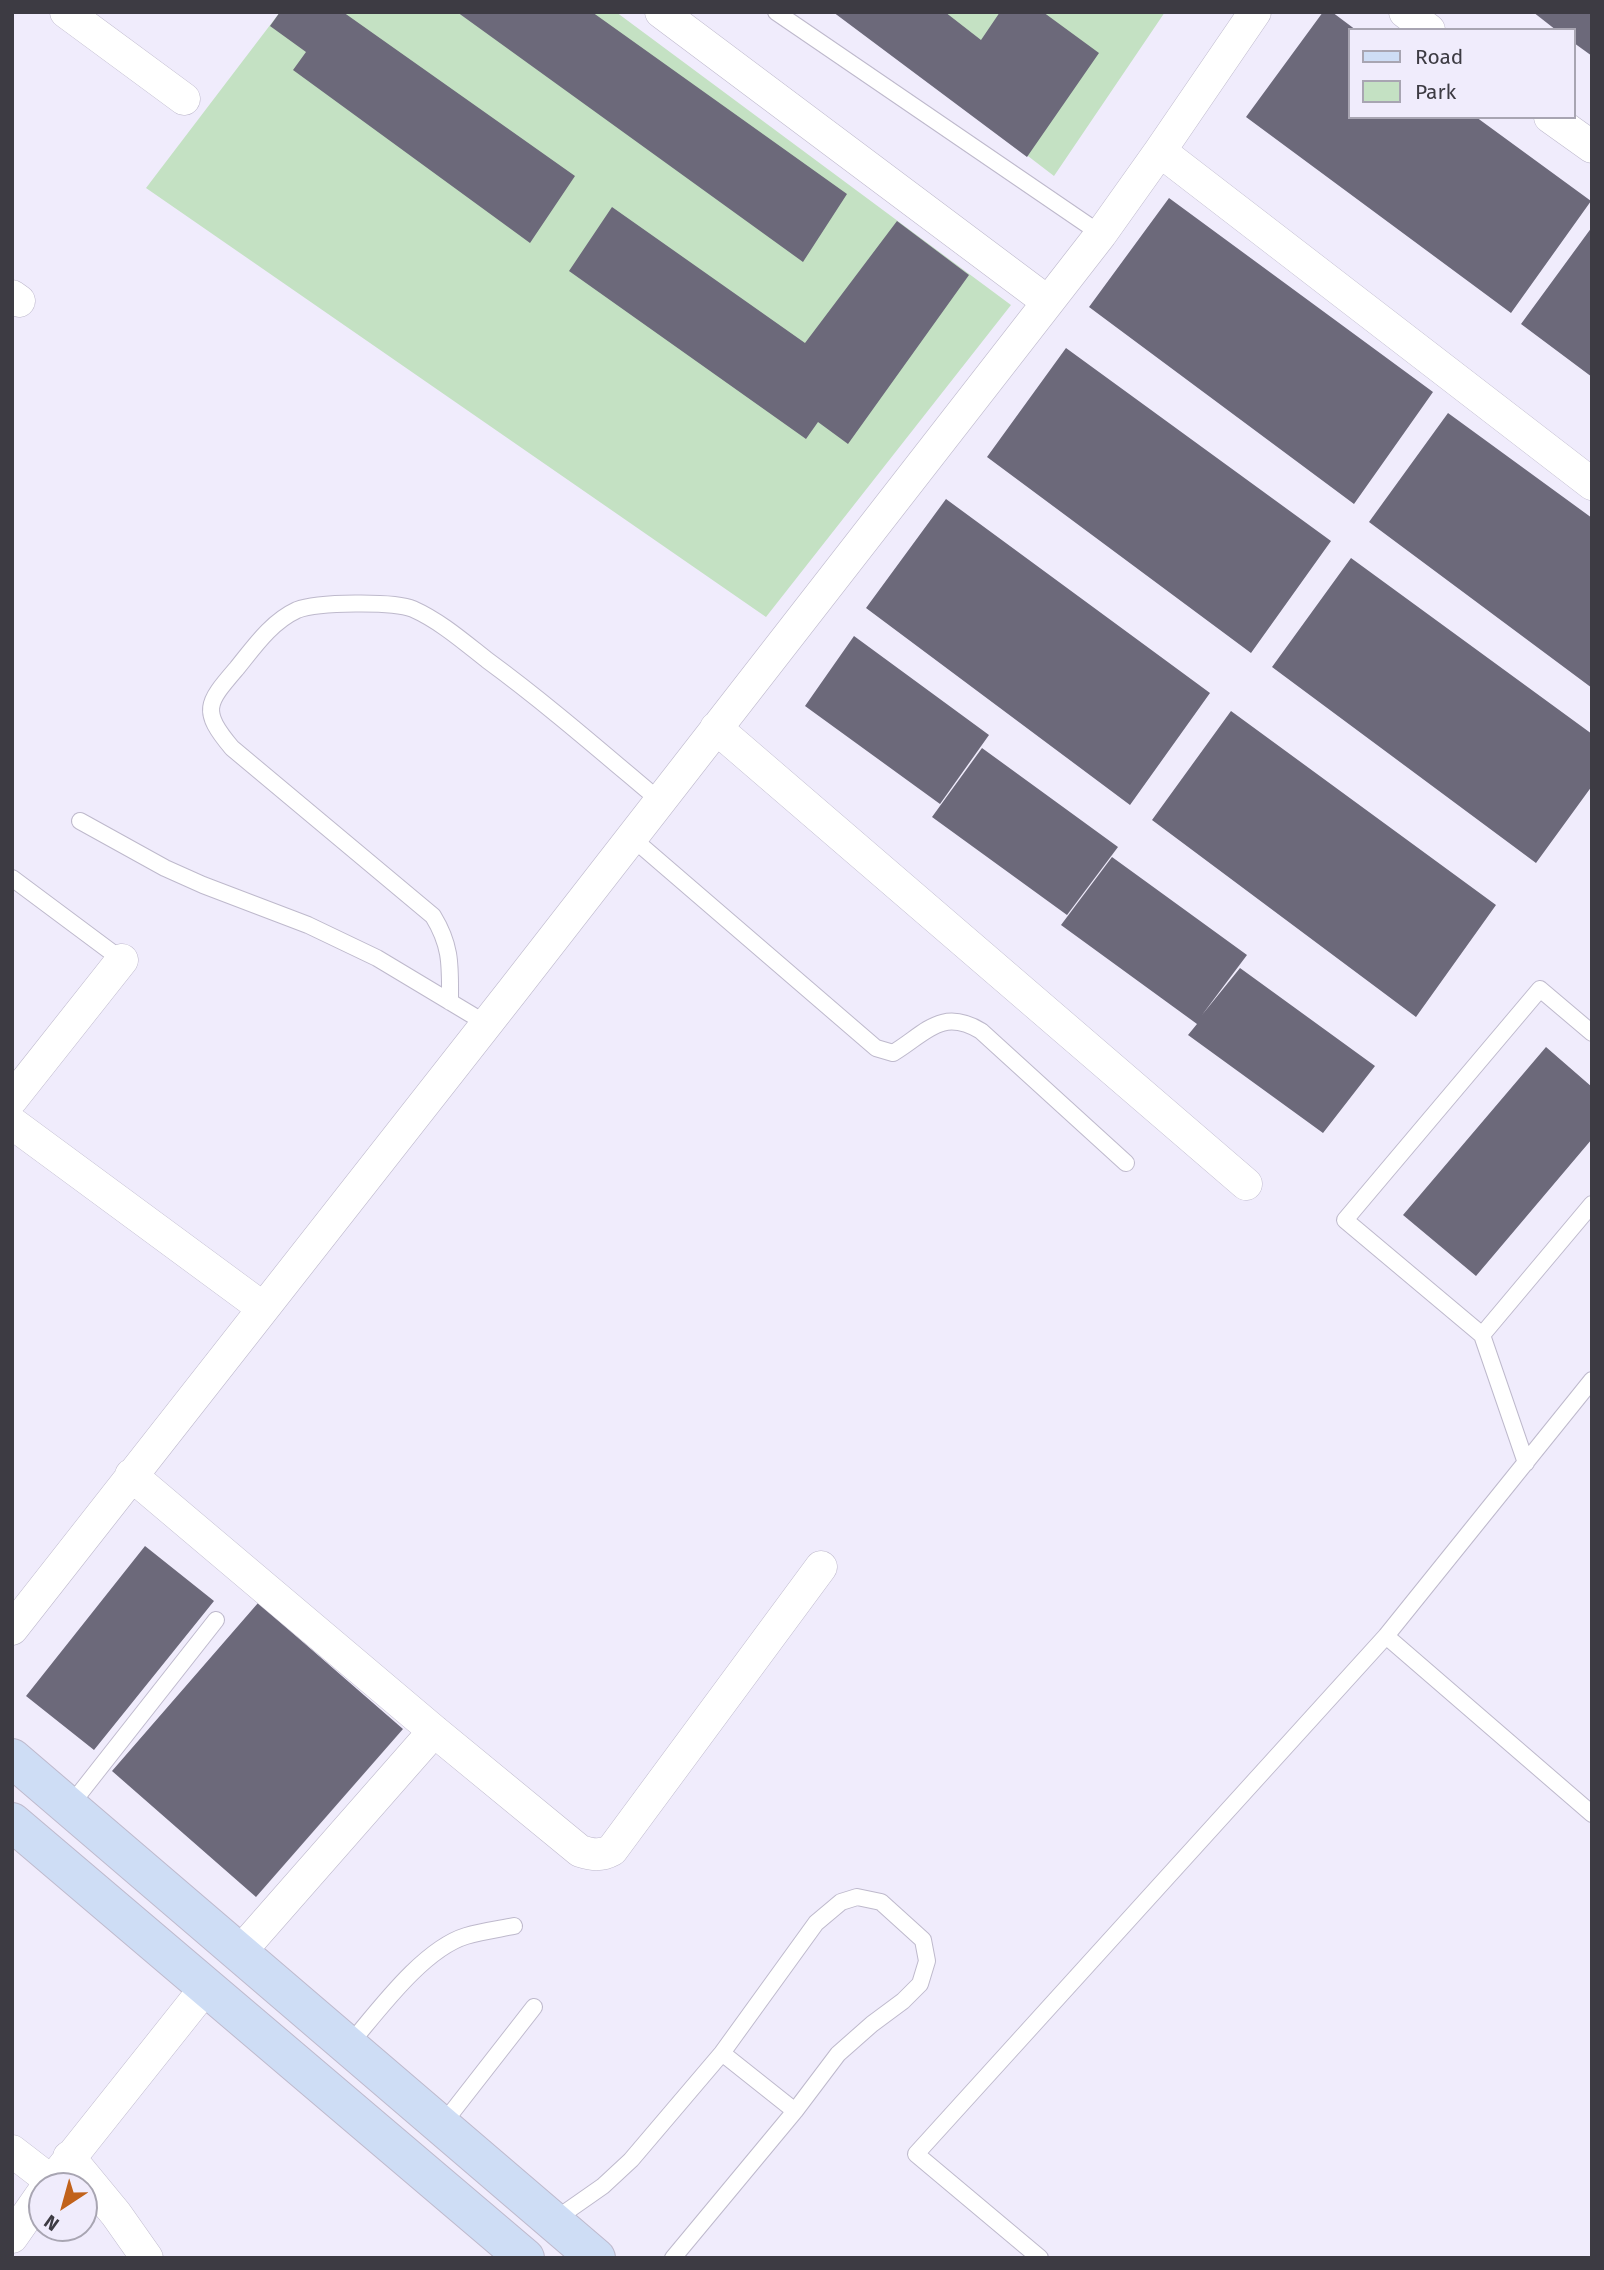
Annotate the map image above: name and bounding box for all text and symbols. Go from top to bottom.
legend [1348,28,1576,119]
text: Road [1415,44,1463,70]
text: Park [1415,79,1456,105]
north arrow [28,2172,98,2242]
text: N [40,2210,63,2236]

